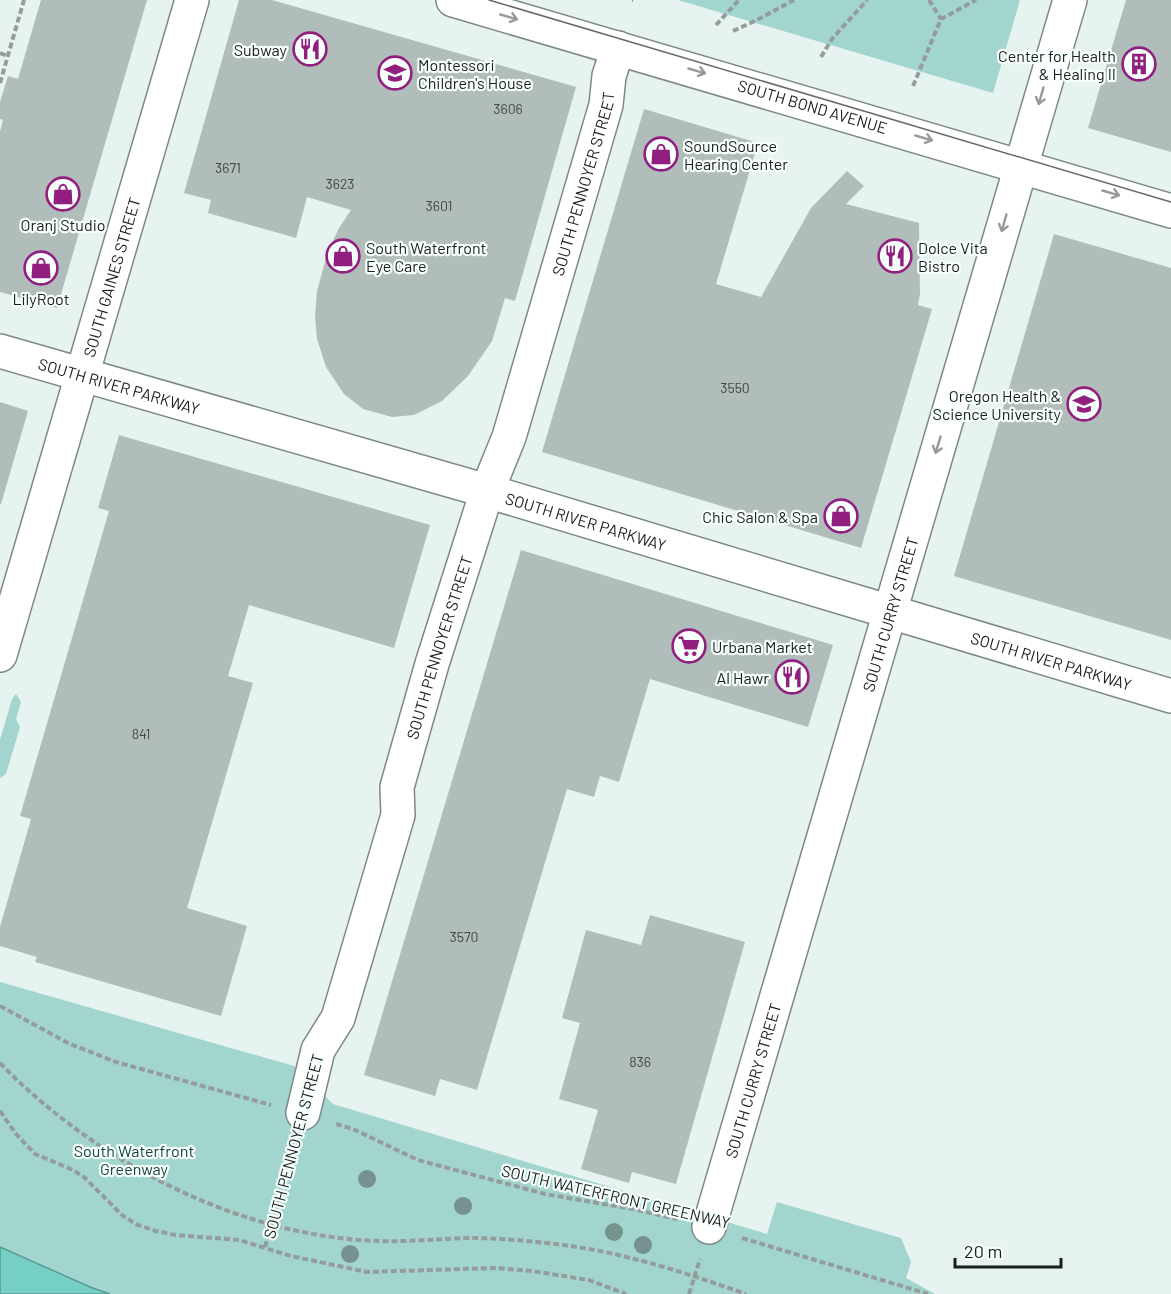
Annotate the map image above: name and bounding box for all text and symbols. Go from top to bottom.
one-way arrow [499,11,518,23]
restaurant icon: Subway [292,31,328,67]
place label: Subway [234,40,288,59]
place label: Center for Health & Healing II [998,46,1116,83]
building icon: Center for Health & Healing II [1121,46,1157,82]
school or university icon: Montessori Children's House [377,55,413,91]
place label: Montessori Children's House [418,55,532,92]
one-way arrow [687,66,706,78]
street label: SOUTH BOND AVENUE [736,75,890,137]
one-way arrow [1035,86,1046,105]
street label: SOUTH PENNOYER STREET [547,90,617,278]
house number: 3606 [493,100,523,117]
one-way arrow [914,133,933,144]
shop icon: SoundSource Hearing Center [643,136,679,172]
place label: SoundSource Hearing Center [684,136,788,173]
house number: 3671 [215,159,241,176]
house number: 3623 [325,175,355,192]
shop icon: Oranj Studio [45,176,81,212]
one-way arrow [1101,188,1120,199]
street label: SOUTH GAINES STREET [78,195,143,359]
house number: 3601 [426,197,452,214]
one-way arrow [998,213,1009,232]
place label: Oranj Studio [21,215,105,234]
shop icon: South Waterfront Eye Care [325,238,361,274]
place label: South Waterfront Eye Care [366,238,486,275]
restaurant icon: Dolce Vita Bistro [877,238,913,274]
place label: Dolce Vita Bistro [918,238,988,275]
shop icon: LilyRoot [23,250,59,286]
place label: LilyRoot [12,289,70,308]
street label: SOUTH RIVER PARKWAY [36,353,202,417]
house number: 3550 [720,379,750,396]
place label: Oregon Health & Science University [933,386,1062,423]
school or university icon: Oregon Health & Science University [1066,386,1102,422]
one-way arrow [932,435,943,454]
street label: SOUTH RIVER PARKWAY [503,488,669,554]
shop icon: Chic Salon & Spa [823,498,859,534]
place label: Chic Salon & Spa [702,507,818,526]
street label: SOUTH CURRY STREET [858,534,921,694]
street label: SOUTH PENNOYER STREET [402,553,475,741]
street label: SOUTH RIVER PARKWAY [969,627,1134,693]
supermarket icon: Urbana Market [671,628,707,664]
place label: Urbana Market [712,637,813,656]
restaurant icon: Al Hawr [774,659,810,695]
place label: Al Hawr [717,668,769,687]
house number: 841 [132,725,150,742]
house number: 3570 [450,928,478,945]
street label: SOUTH CURRY STREET [720,1000,784,1160]
street label: SOUTH PENNOYER STREET [259,1051,327,1241]
house number: 836 [629,1053,651,1070]
park label: South Waterfront Greenway [74,1141,194,1178]
street label: SOUTH WATERFRONT GREENWAY [500,1160,732,1232]
scale bar [955,1231,1062,1269]
text: 20 m [964,1240,1002,1262]

